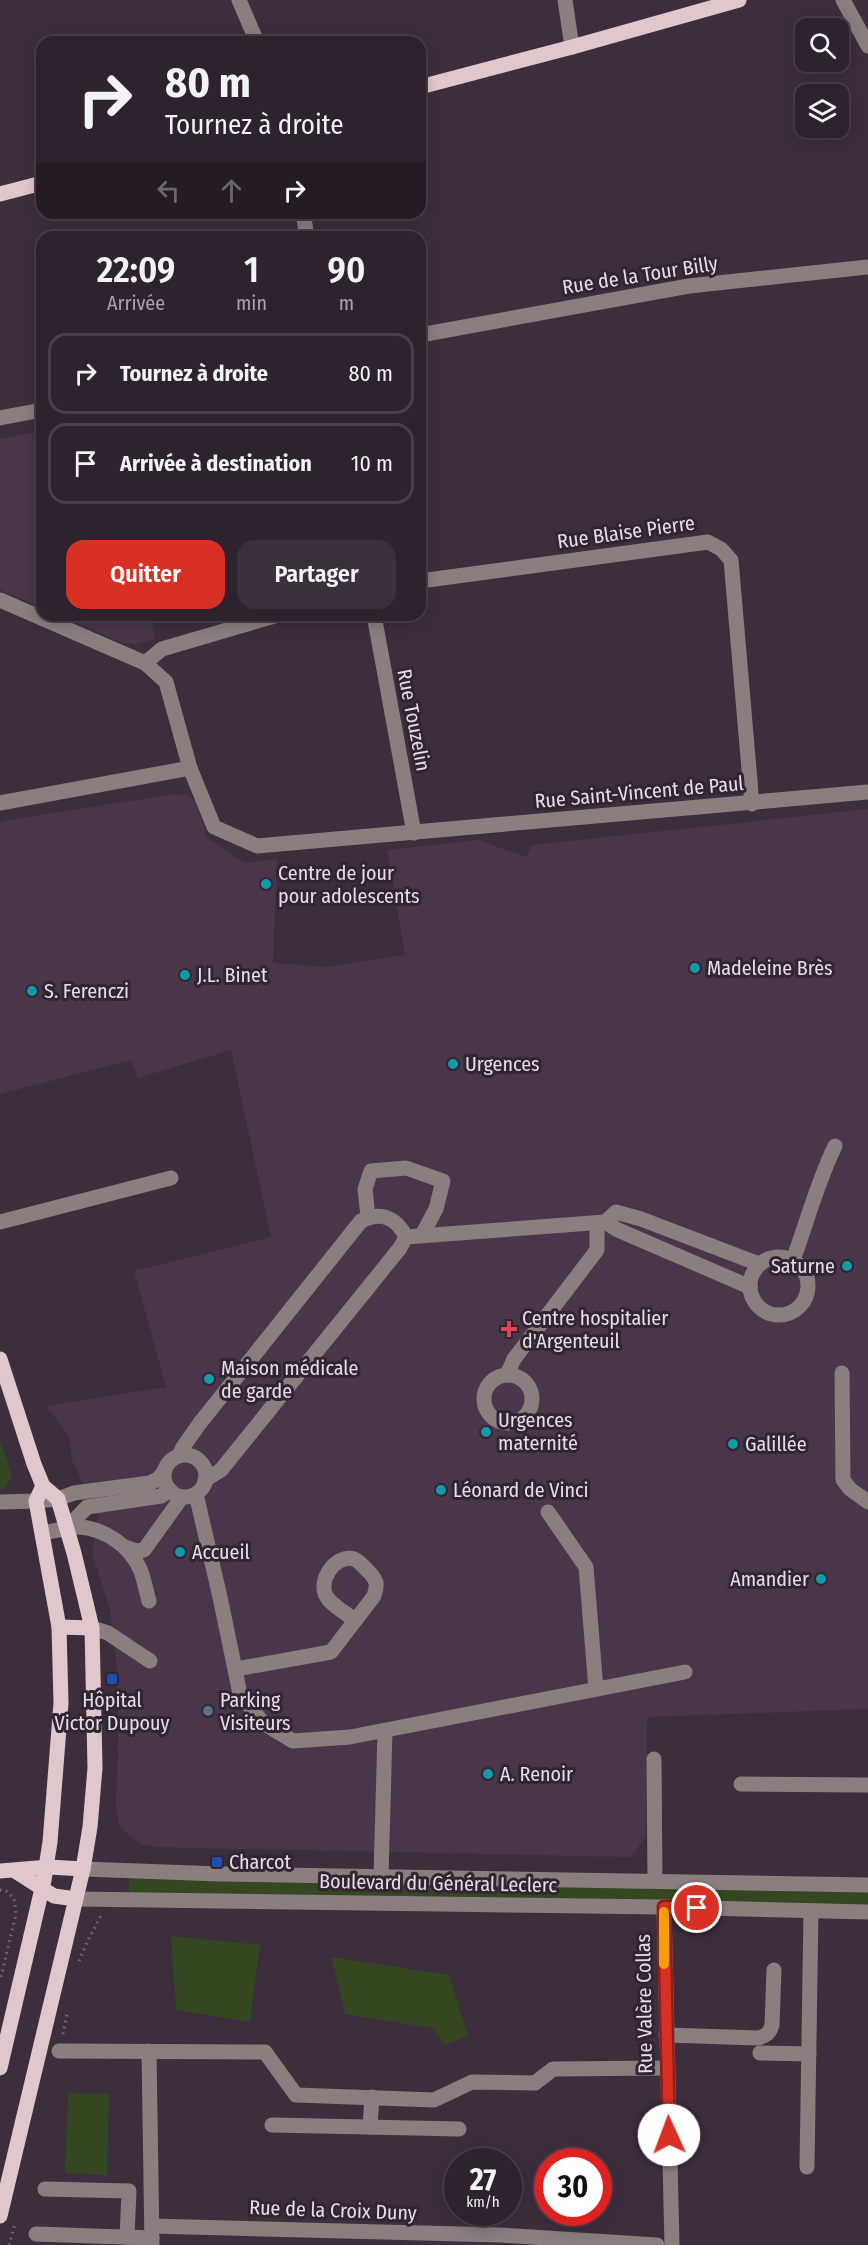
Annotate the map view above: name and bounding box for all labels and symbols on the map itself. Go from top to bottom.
street label: Rue de la Tour Billy [561,251,719,299]
street label: Rue Blaise Pierre [556,510,696,554]
street label: Rue Touzelin [392,667,436,773]
street label: Rue Saint-Vincent de Paul [533,771,745,813]
place label: Centre de jour pour adolescents [278,861,420,908]
marker: Centre de jour pour adolescents [259,877,273,891]
place label: Madeleine Brès [707,956,833,980]
marker: Madeleine Brès [688,961,702,975]
place label: J.L. Binet [197,963,268,987]
marker: J.L. Binet [178,968,192,982]
place label: S. Ferenczi [44,979,129,1003]
marker: S. Ferenczi [25,984,39,998]
place label: Urgences [465,1052,540,1076]
marker: Urgences [446,1057,460,1071]
place label: Saturne [771,1254,835,1278]
marker: Saturne [840,1259,854,1273]
place label: Centre hospitalier d'Argenteuil [522,1306,668,1353]
marker: Centre hospitalier d'Argenteuil [500,1320,518,1338]
place label: Maison médicale de garde [221,1356,358,1403]
marker: Maison médicale de garde [202,1372,216,1386]
place label: Urgences maternité [498,1408,578,1455]
marker: Urgences maternité [479,1425,493,1439]
place label: Galillée [745,1432,807,1456]
marker: Galillée [726,1437,740,1451]
place label: Léonard de Vinci [453,1478,589,1502]
marker: Léonard de Vinci [434,1483,448,1497]
place label: Accueil [192,1540,250,1564]
marker: Accueil [173,1545,187,1559]
place label: Amandier [730,1567,809,1591]
marker: Amandier [814,1572,828,1586]
marker: Hôpital Victor Dupouy [105,1672,119,1686]
place label: Hôpital Victor Dupouy [55,1688,169,1735]
place label: Parking Visiteurs [220,1688,291,1735]
marker: Parking Visiteurs [201,1704,215,1718]
place label: A. Renoir [500,1762,573,1786]
marker: A. Renoir [481,1767,495,1781]
place label: Charcot [229,1850,291,1874]
marker: Charcot [210,1855,224,1869]
street label: Boulevard du Général Leclerc [319,1869,557,1897]
pin [671,1882,722,1933]
street label: Rue Valère Collas [631,1934,657,2074]
position arrow [637,2103,701,2167]
speed limit sign: 30 [534,2148,612,2226]
street label: Rue de la Croix Duny [249,2195,417,2225]

